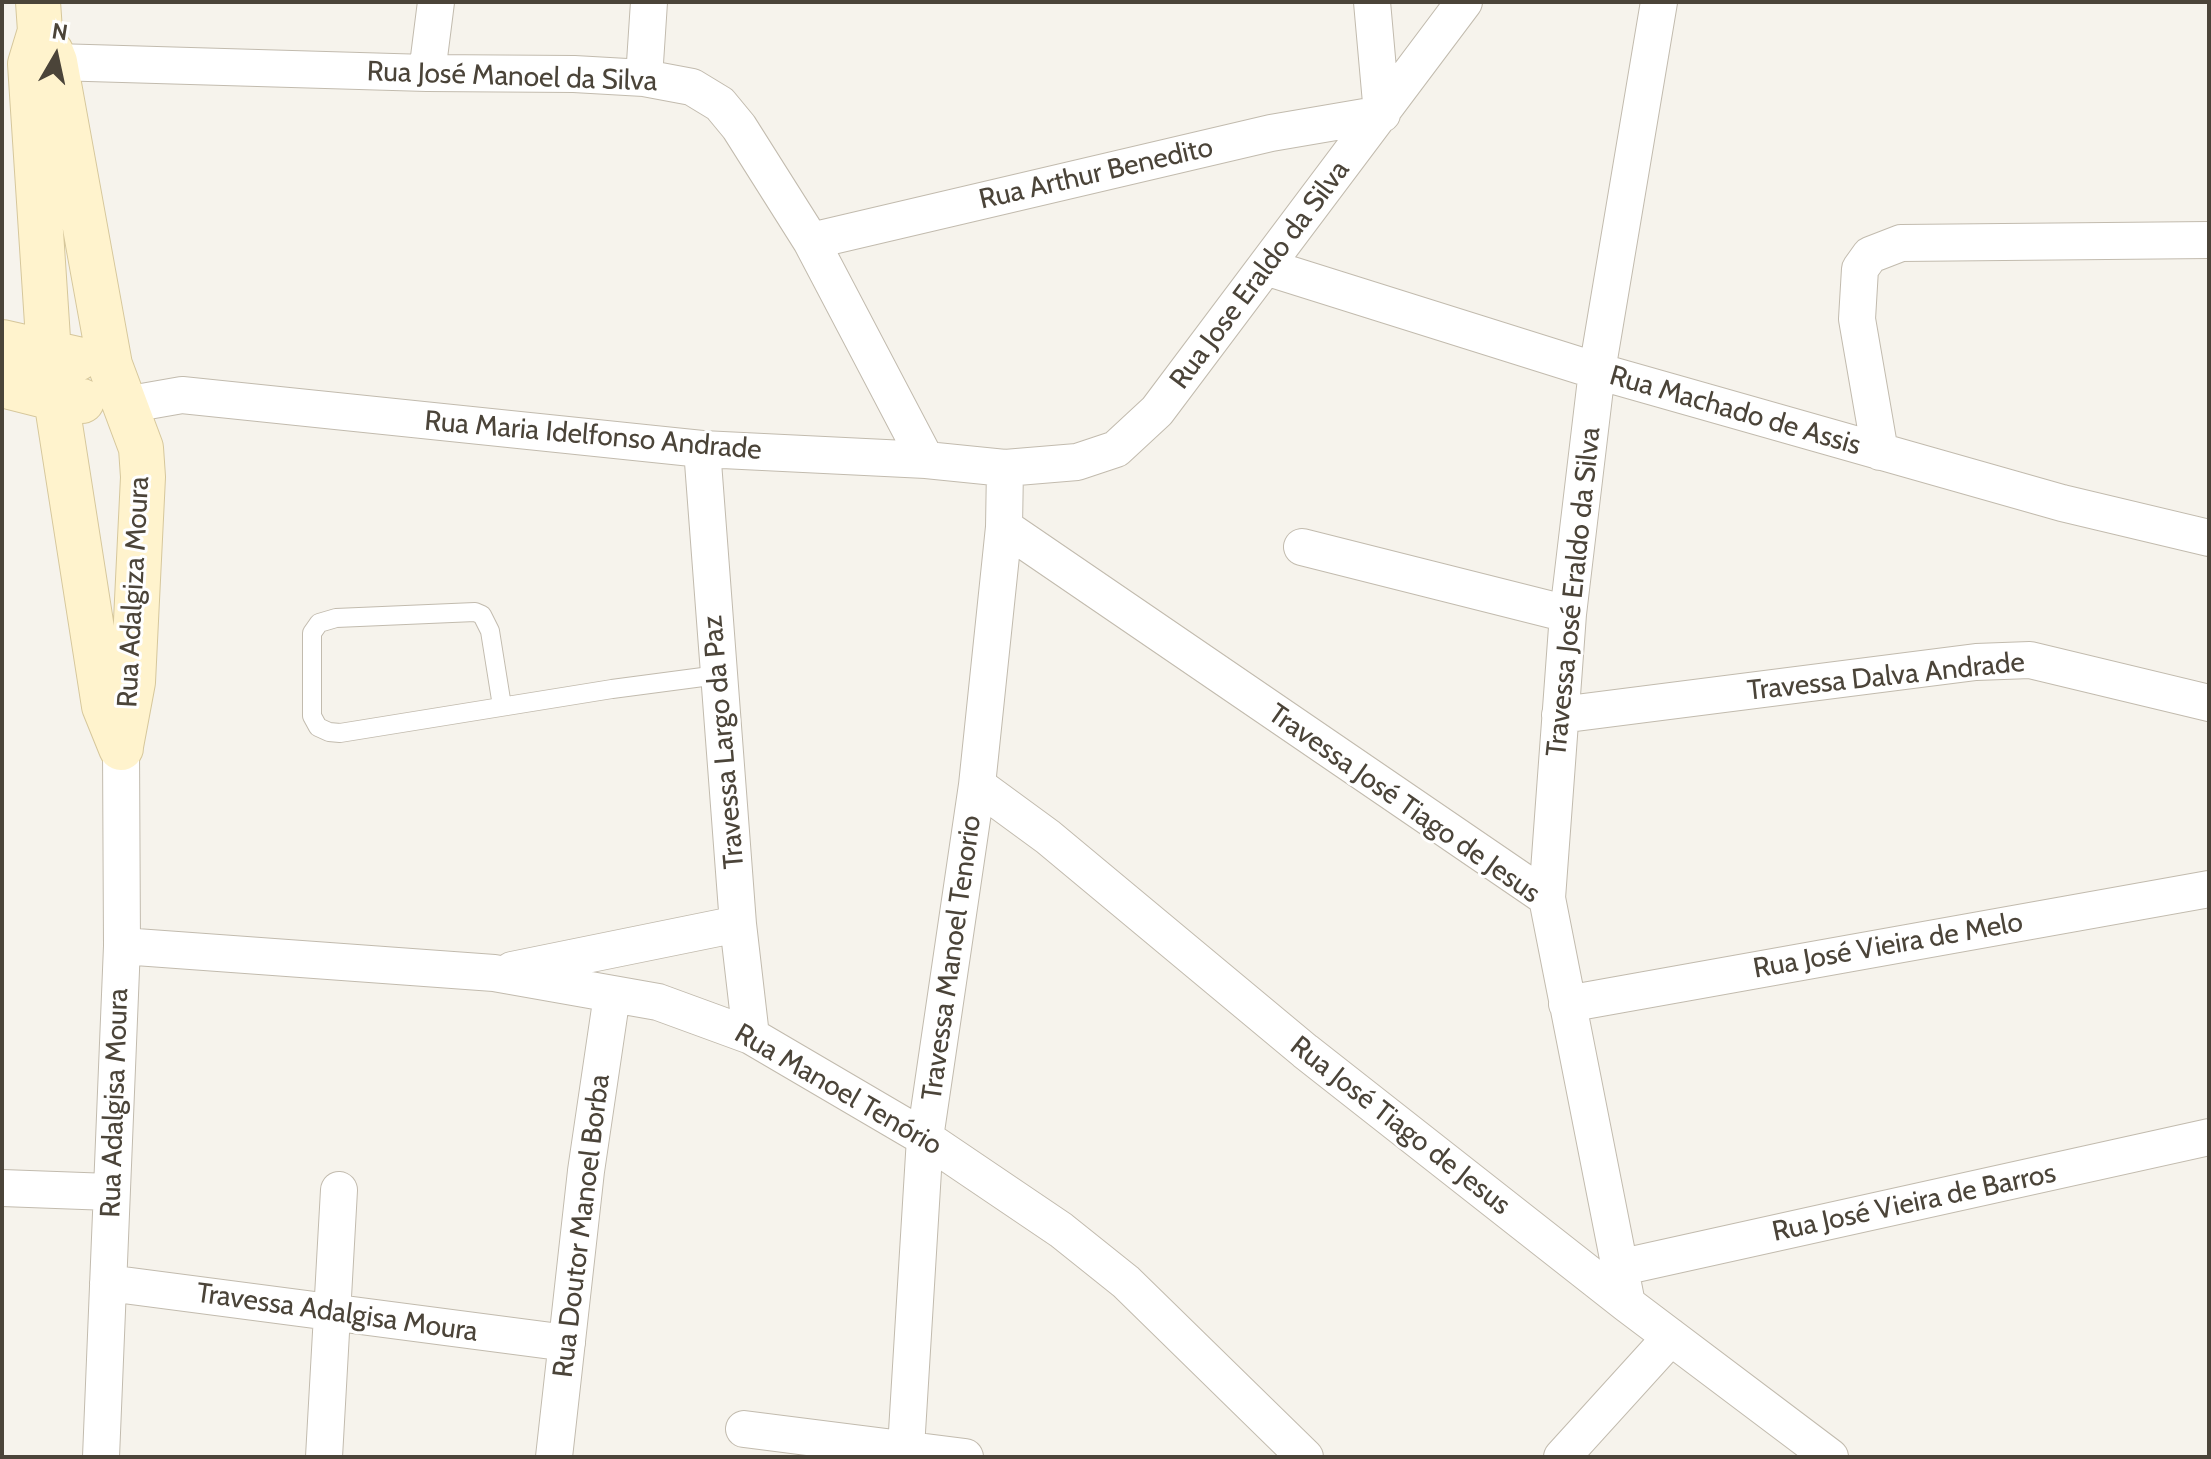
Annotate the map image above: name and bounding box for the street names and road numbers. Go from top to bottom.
street label: Rua José Manoel da Silva [366,55,658,99]
street label: Rua Arthur Benedito [976,131,1216,217]
street label: Rua Jose Eraldo da Silva [1163,154,1357,396]
street label: Rua Machado de Assis [1606,359,1864,463]
street label: Rua Maria Idelfonso Andrade [423,405,763,467]
street label: Travessa José Eraldo da Silva [1540,426,1608,758]
street label: Rua Adalgiza Moura [111,476,157,708]
street label: Travessa Largo da Paz [696,614,752,870]
street label: Travessa Dalva Andrade [1746,646,2026,708]
street label: Travessa José Tiago de Jesus [1262,697,1546,911]
street label: Travessa Manoel Tenorio [915,813,989,1103]
street label: Rua José Vieira de Melo [1751,906,2025,986]
street label: Rua Adalgisa Moura [94,988,136,1218]
street label: Rua Manoel Tenório [728,1017,948,1163]
street label: Rua José Tiago de Jesus [1283,1030,1517,1222]
street label: Rua Doutor Manoel Borba [547,1072,617,1380]
street label: Rua José Vieira de Barros [1769,1157,2059,1249]
street label: Travessa Adalgisa Moura [194,1277,480,1349]

